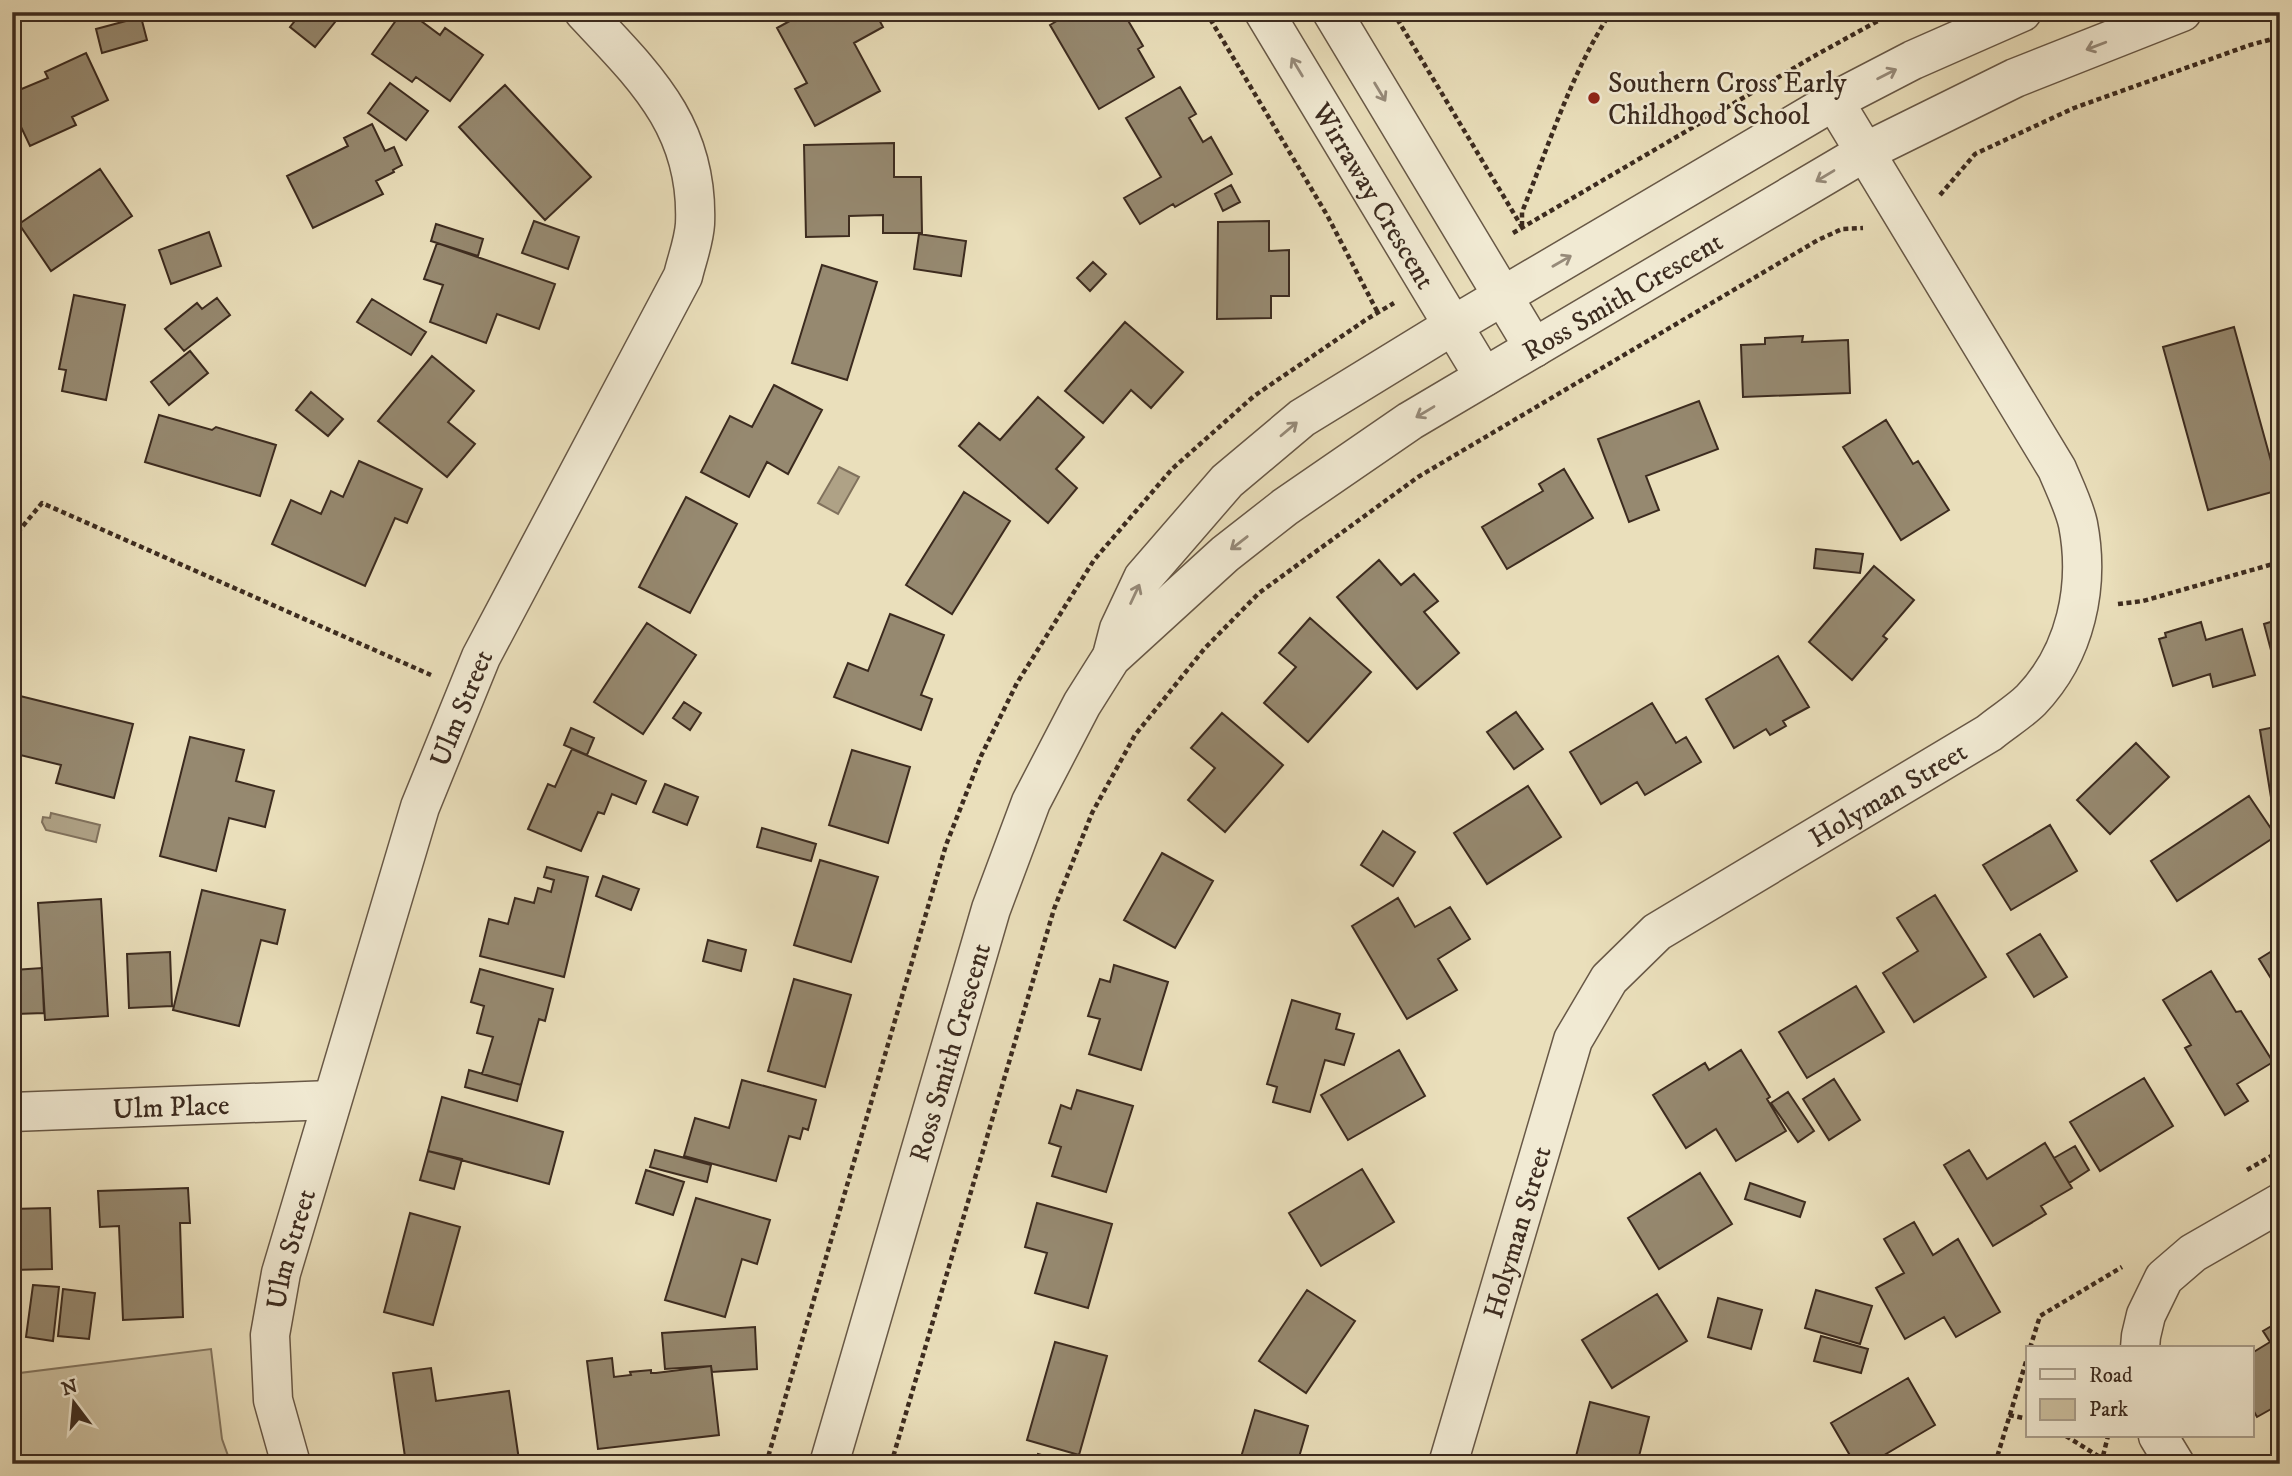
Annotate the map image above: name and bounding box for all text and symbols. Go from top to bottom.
one-way arrow [2085,40,2107,53]
one-way arrow [1290,57,1304,77]
place label: Southern Cross Early Childhood School [1608,66,1847,133]
one-way arrow [1876,67,1896,81]
one-way arrow [1373,81,1387,101]
marker: Southern Cross Early Childhood School [1586,90,1602,106]
street label: Wirraway Crescent [1303,96,1443,296]
one-way arrow [1815,169,1835,183]
street label: Ross Smith Crescent [1517,224,1729,370]
one-way arrow [1552,254,1572,268]
one-way arrow [1416,405,1436,419]
one-way arrow [1280,421,1298,437]
one-way arrow [1231,535,1249,550]
one-way arrow [1129,584,1143,605]
street label: Ulm Street [422,643,501,772]
street label: Holyman Street [1803,734,1974,856]
street label: Ross Smith Crescent [902,939,999,1166]
street label: Ulm Place [112,1088,230,1127]
street label: Holyman Street [1476,1142,1560,1323]
street label: Ulm Street [259,1185,324,1312]
legend [2026,1346,2254,1438]
text: Road [2089,1363,2133,1389]
north arrow [38,1368,108,1438]
text: N [59,1375,81,1401]
text: Park [2089,1397,2129,1423]

